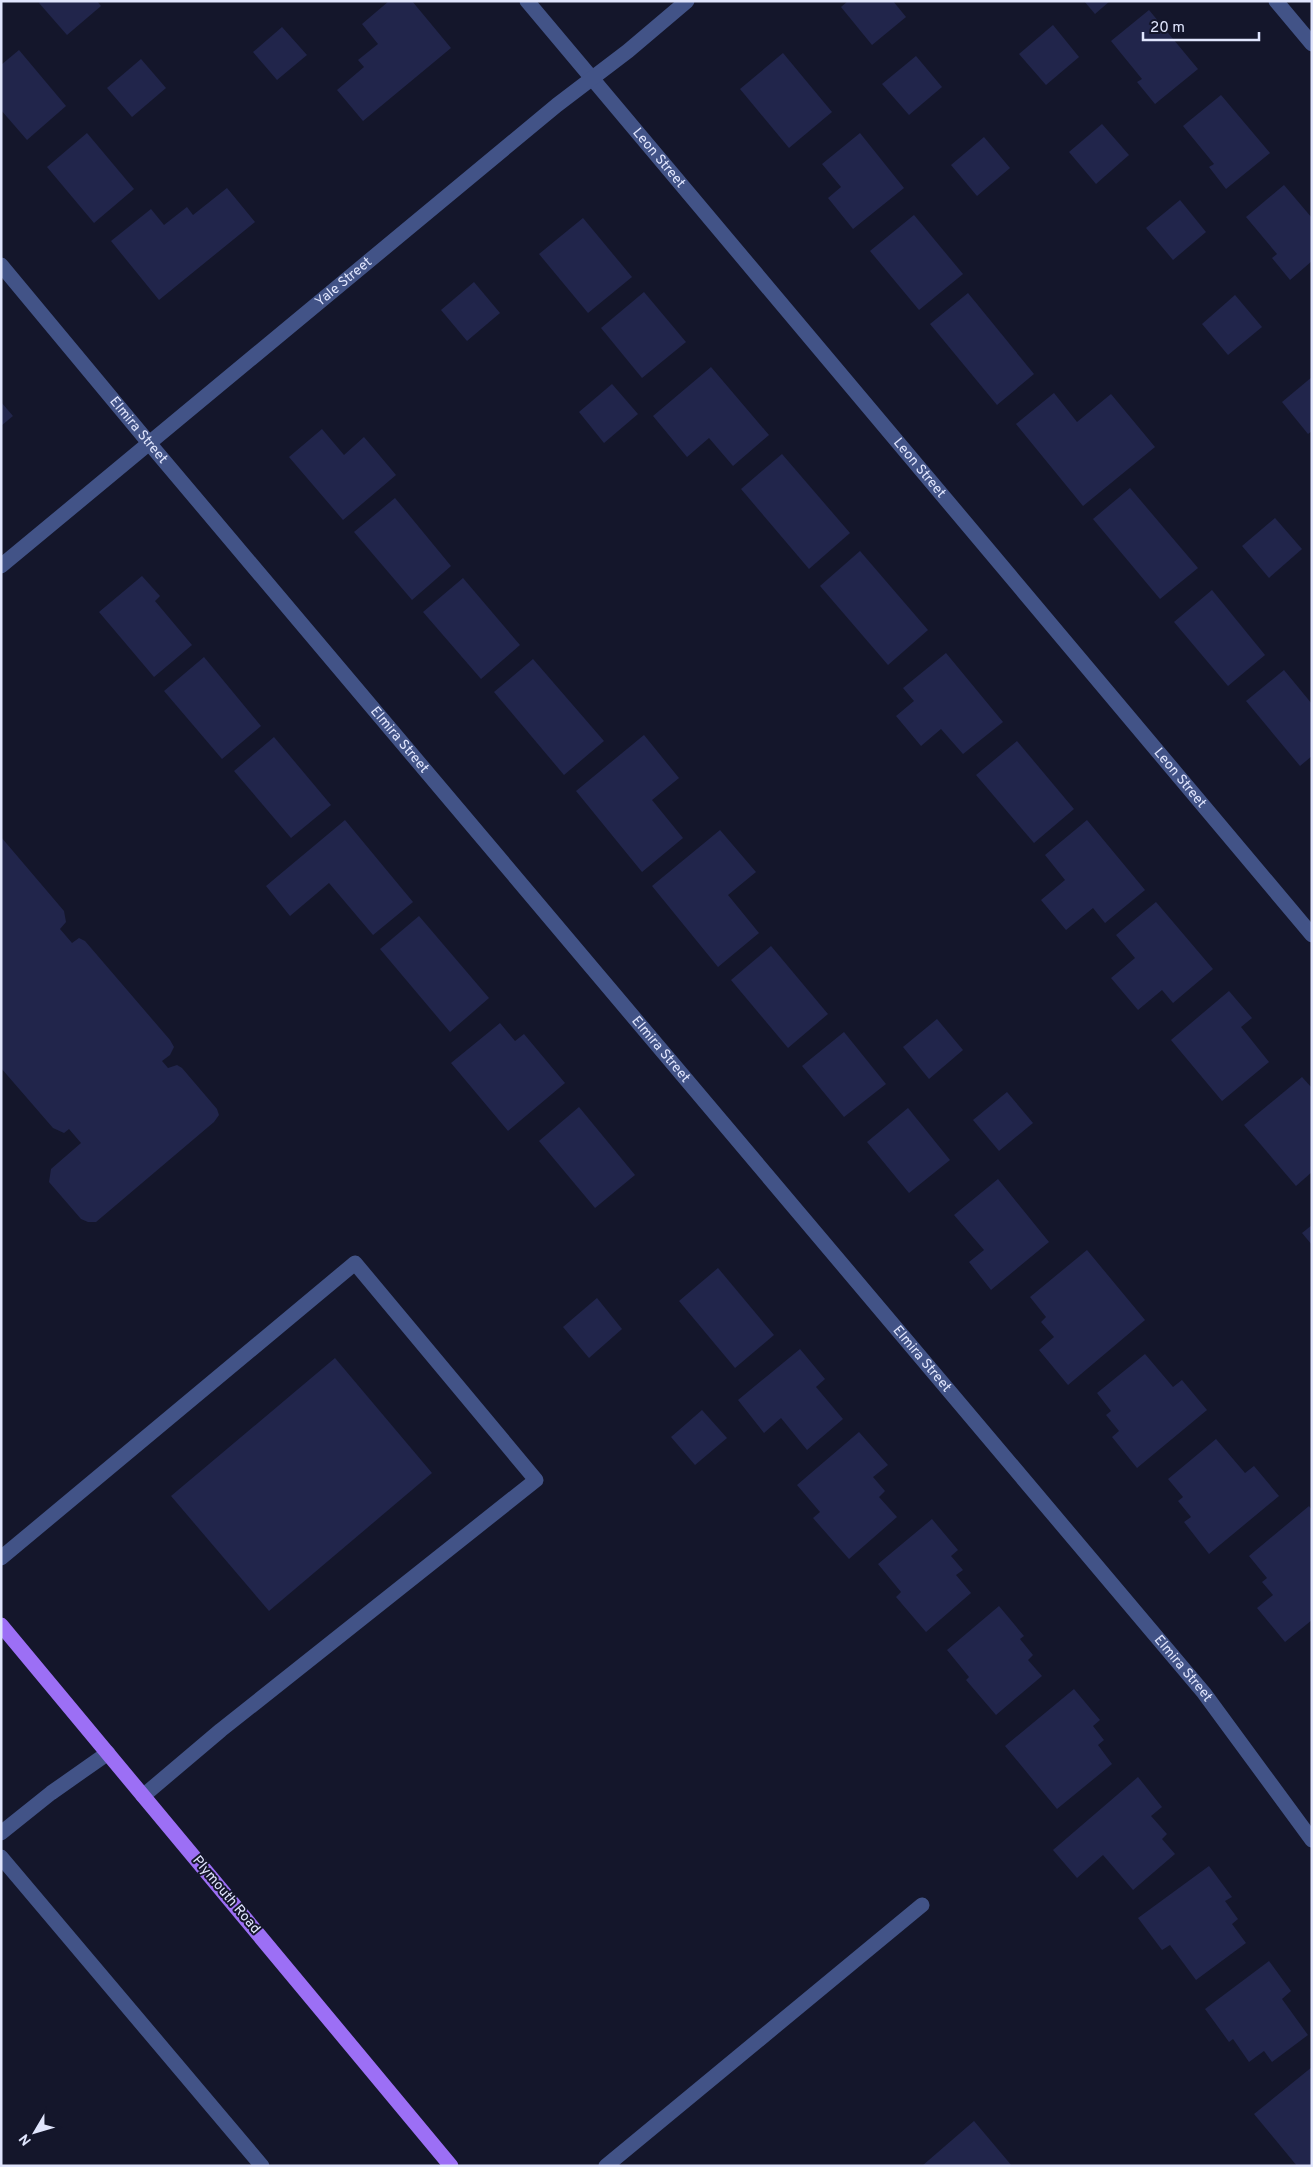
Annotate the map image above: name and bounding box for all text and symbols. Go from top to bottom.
scale bar [1143,10,1259,42]
text: 20 m [1150,19,1185,38]
street label: Leon Street [629,124,689,191]
street label: Yale Street [312,254,375,310]
street label: Elmira Street [106,393,171,467]
street label: Leon Street [889,435,950,501]
street label: Elmira Street [367,703,432,777]
street label: Leon Street [1150,745,1210,811]
street label: Elmira Street [628,1013,694,1086]
street label: Elmira Street [889,1322,955,1396]
street label: Elmira Street [1150,1632,1216,1705]
street label: Plymouth Road [189,1853,263,1937]
north arrow [10,2107,60,2157]
text: N [16,2130,36,2148]

